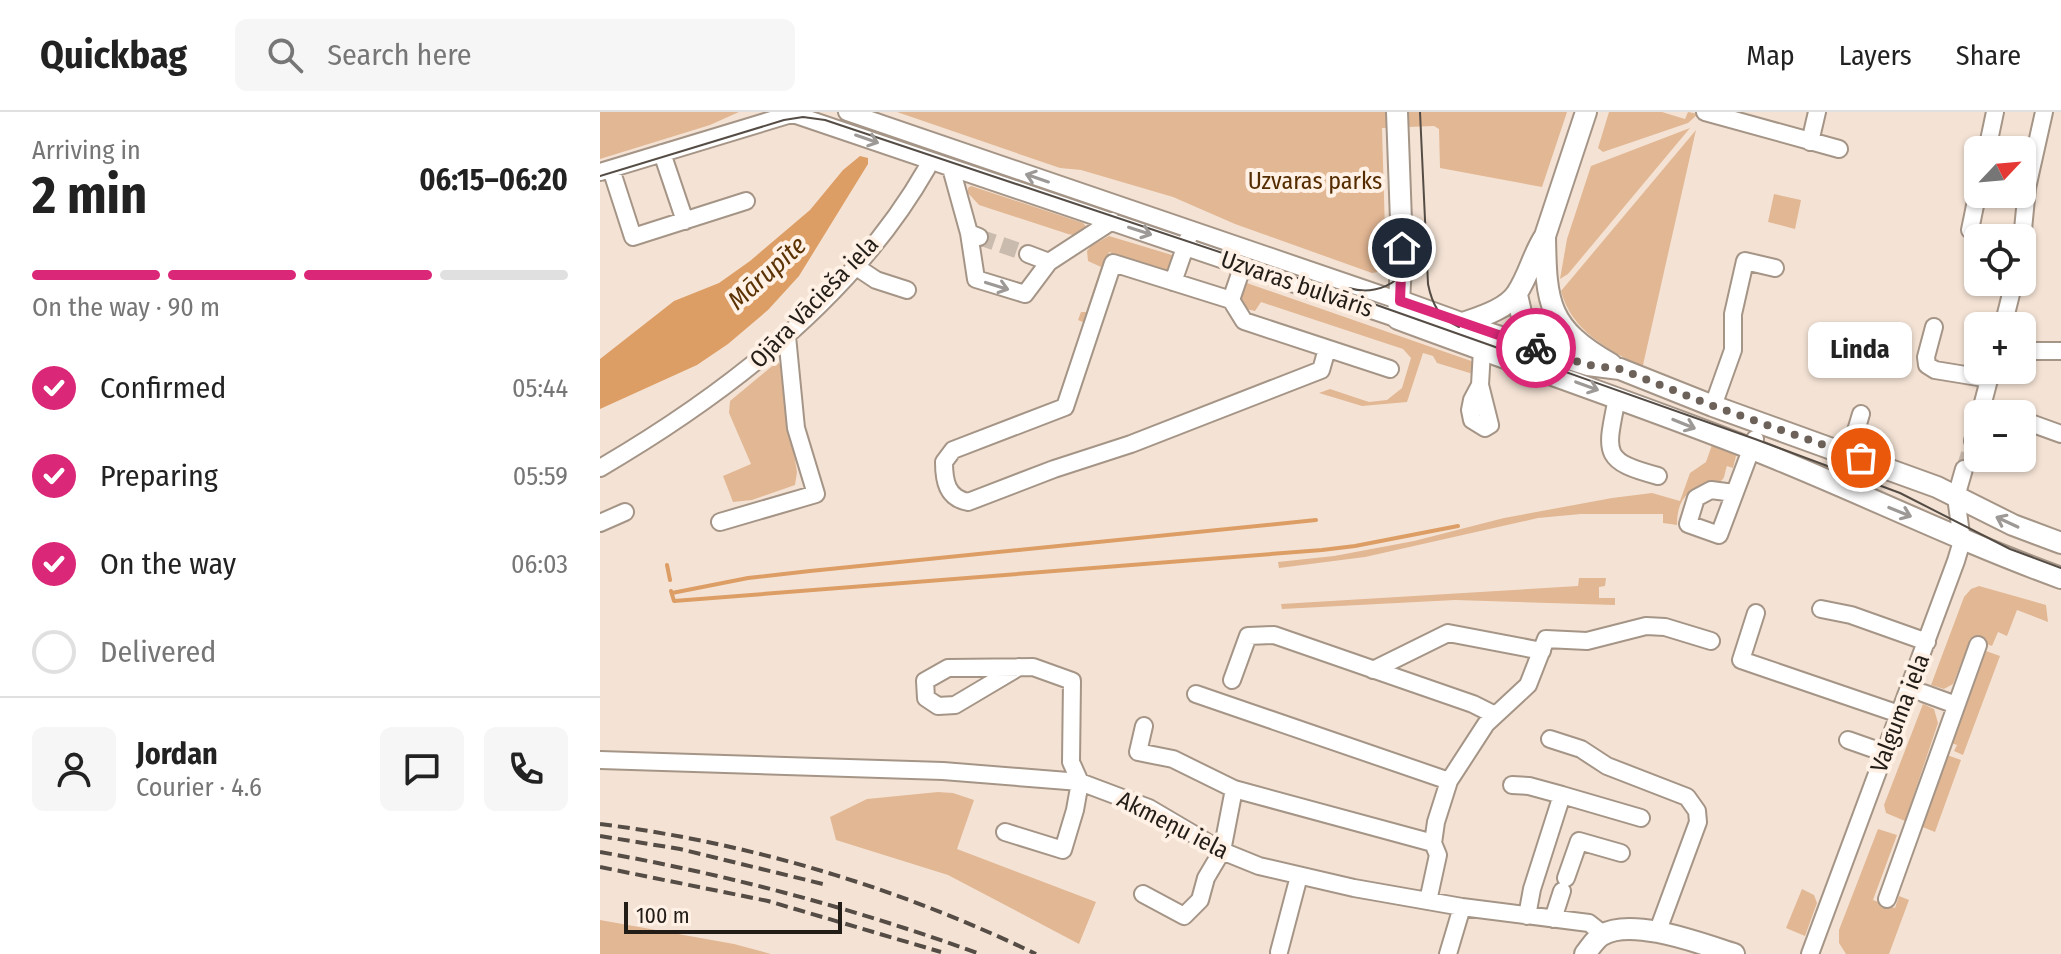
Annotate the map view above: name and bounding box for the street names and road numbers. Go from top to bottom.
street label: Ojāra Vācieša iela [744,230,884,374]
street label: Uzvaras bulvāris [1217,245,1377,323]
street label: Valguma iela [1865,650,1935,776]
street label: Akmeņu iela [1112,785,1233,867]

